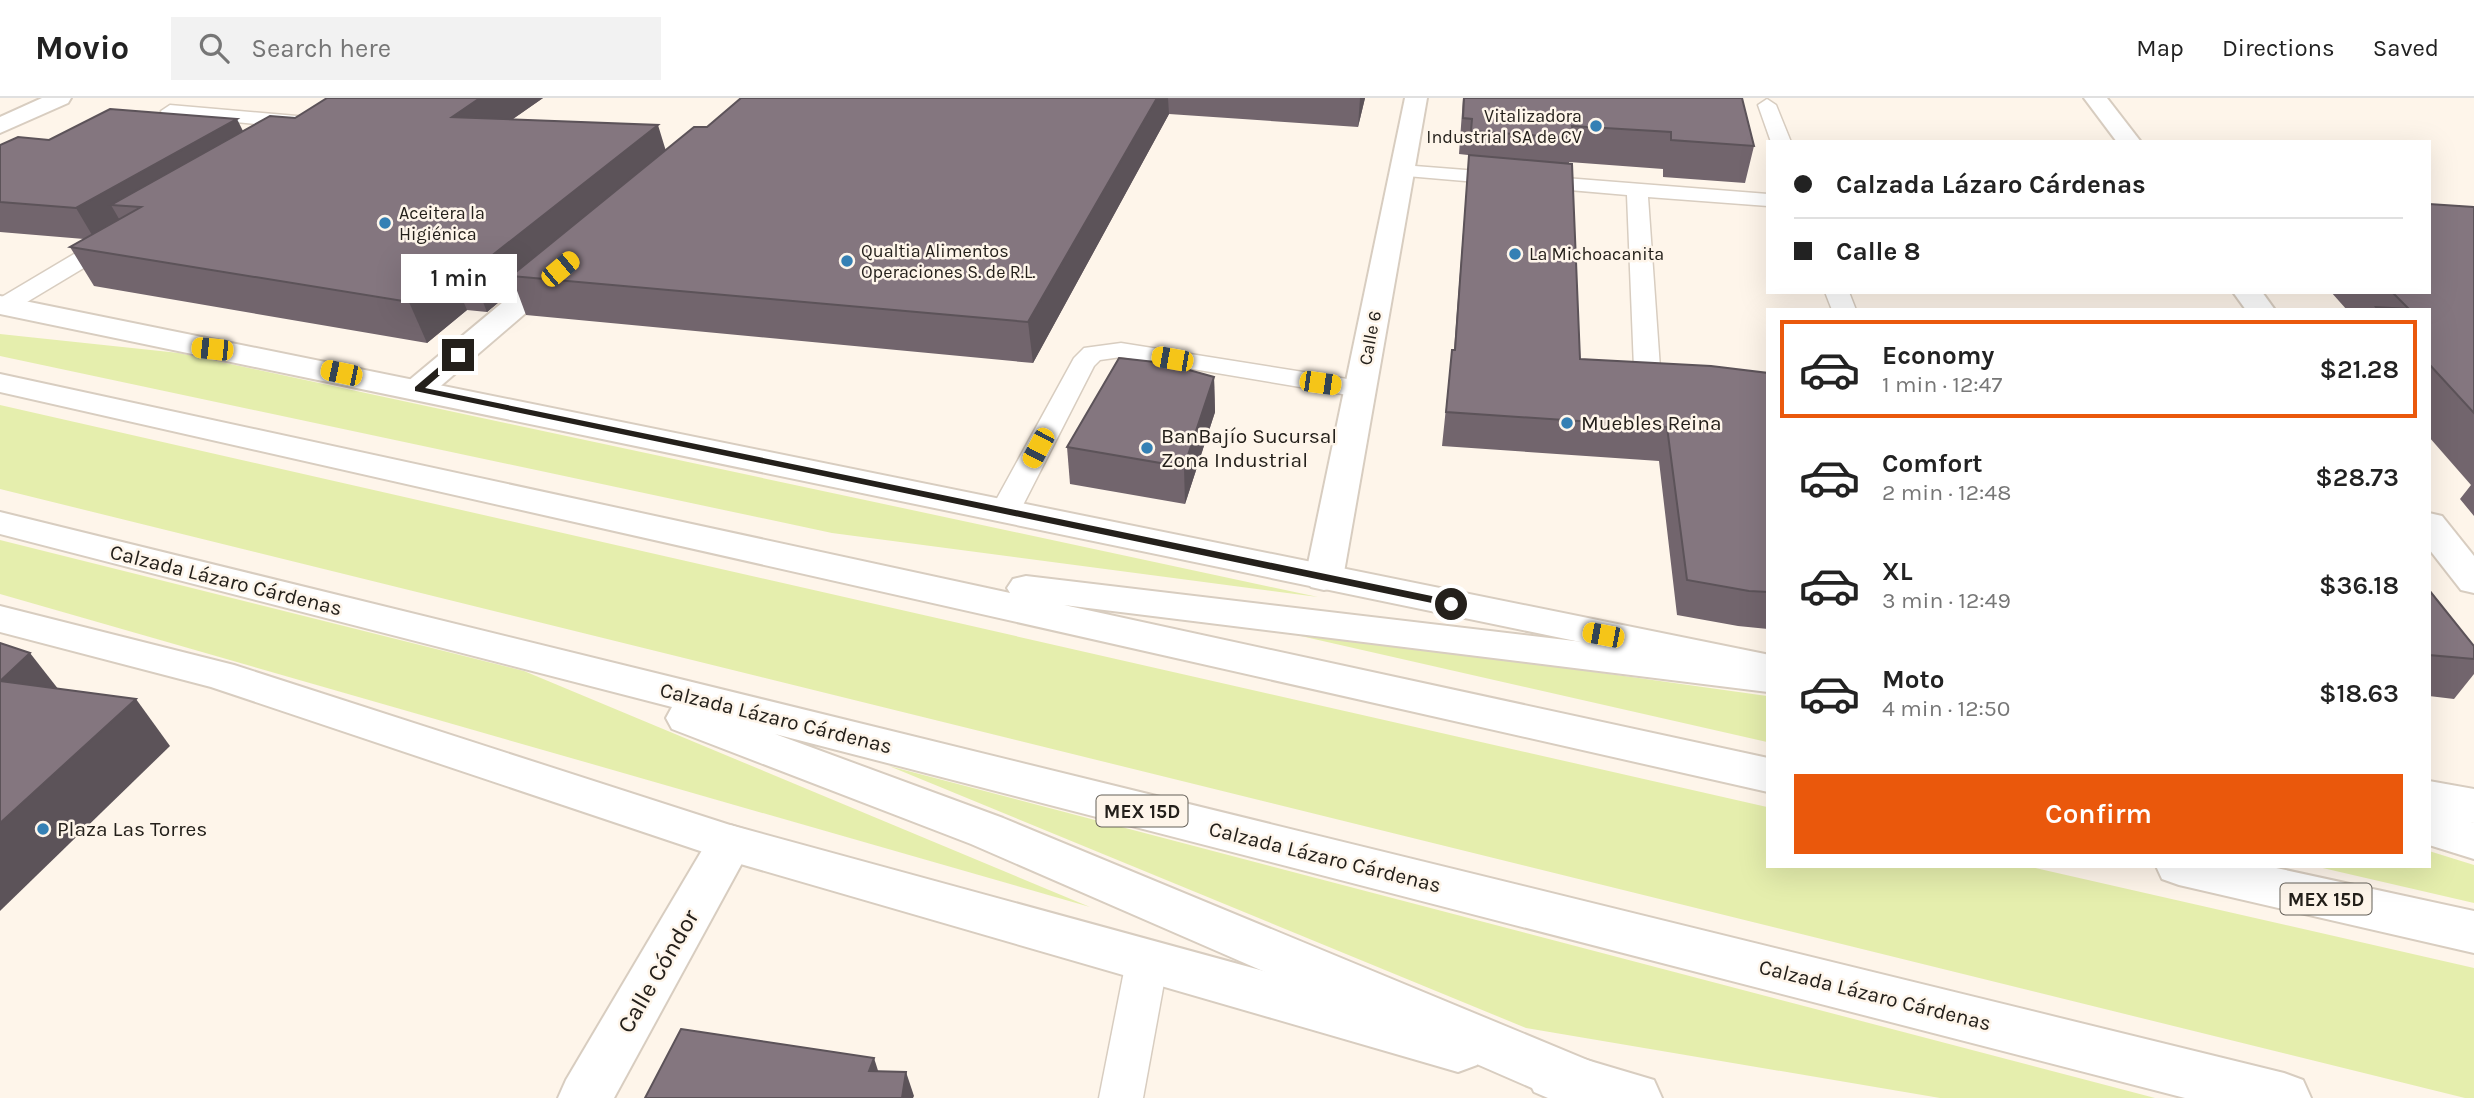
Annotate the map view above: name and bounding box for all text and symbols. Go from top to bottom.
search box [171,17,661,80]
text: Movio [35,29,129,67]
icon: search [195,29,233,67]
text: Search here [251,33,391,64]
text: Map [2136,34,2184,62]
text: Directions [2222,34,2335,62]
text: Saved [2373,34,2439,62]
place label: Vitalizadora Industrial SA de CV [1426,105,1582,148]
marker: Vitalizadora Industrial SA de CV [1588,118,1604,134]
text: Calzada Lázaro Cárdenas [1836,169,2146,200]
place label: Aceitera la Higiénica [399,202,485,245]
marker: Aceitera la Higiénica [377,215,393,231]
text: Calle 8 [1836,236,1921,267]
place label: Qualtia Alimentos Operaciones S. de R.L. [861,240,1036,283]
place label: La Michoacanita [1529,243,1664,265]
marker: La Michoacanita [1507,246,1523,262]
car [538,247,583,291]
marker: Qualtia Alimentos Operaciones S. de R.L. [839,253,855,269]
callout: 1 min [400,254,516,302]
text: 1 min [430,265,488,292]
street label: Calle 6 [1354,309,1386,367]
car [191,336,234,362]
icon: car [1798,338,1861,401]
route end [442,339,474,371]
text: Economy [1882,340,1994,371]
car [1150,345,1195,373]
text: $21.28 [2319,354,2399,385]
car [319,358,364,388]
car [1298,370,1343,396]
text: 1 min · 12:47 [1882,371,2002,398]
place label: Muebles Reina [1581,411,1722,435]
marker: Muebles Reina [1559,415,1575,431]
place label: BanBajío Sucursal Zona Industrial [1161,424,1337,472]
car [1019,425,1058,471]
marker: BanBajío Sucursal Zona Industrial [1139,440,1155,456]
icon: car [1798,446,1861,509]
text: Comfort [1882,448,1983,479]
text: $28.73 [2315,462,2399,493]
text: 2 min · 12:48 [1882,479,2011,506]
street label: Calzada Lázaro Cárdenas [107,540,345,620]
icon: car [1798,554,1861,617]
text: XL [1882,556,1913,587]
text: $36.18 [2319,570,2399,601]
text: 3 min · 12:49 [1882,587,2011,614]
route start [1435,588,1467,620]
car [1581,621,1626,649]
icon: car [1798,662,1861,725]
text: Moto [1882,664,1944,695]
street label: Calzada Lázaro Cárdenas [657,678,895,758]
text: $18.63 [2319,678,2399,709]
text: 4 min · 12:50 [1882,695,2010,722]
button: Confirm [1794,774,2403,854]
road number: MEX 15D [1096,796,1188,826]
place label: Plaza Las Torres [57,817,207,841]
street label: Calzada Lázaro Cárdenas [1206,817,1444,897]
marker: Plaza Las Torres [35,821,51,837]
road number: MEX 15D [2280,884,2372,914]
street label: Calle Cóndor [611,904,705,1038]
street label: Calzada Lázaro Cárdenas [1756,955,1994,1035]

